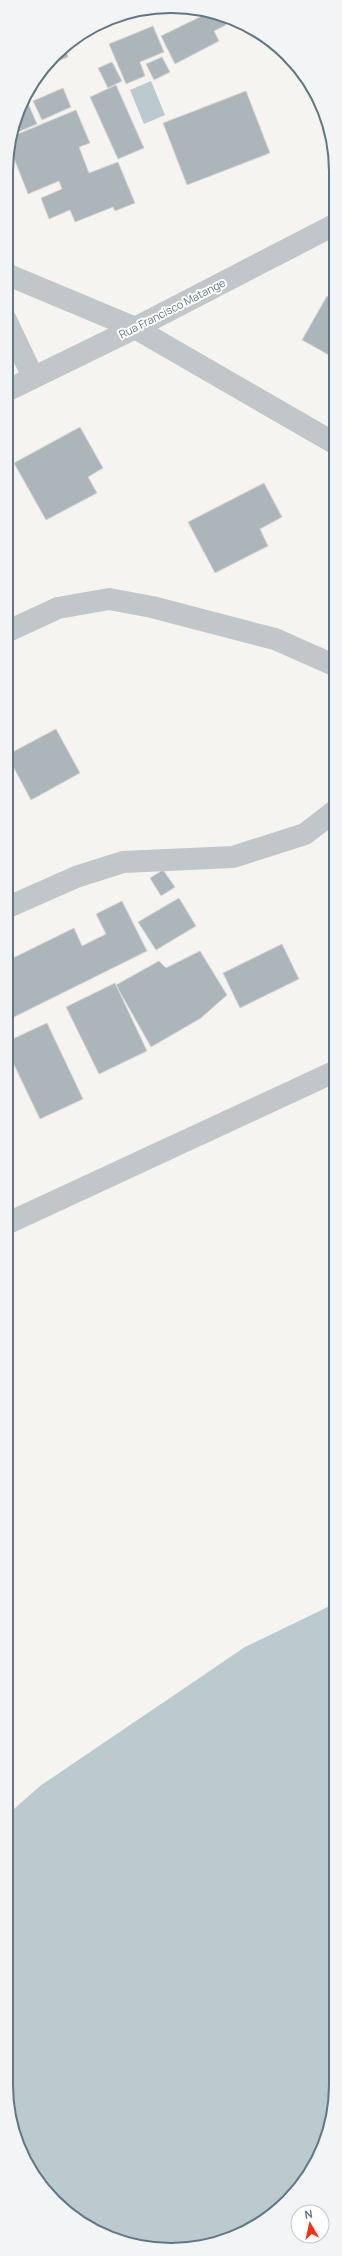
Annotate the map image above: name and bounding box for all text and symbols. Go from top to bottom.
street label: Rua Francisco Matange [116,274,228,341]
north arrow [290,2204,330,2244]
text: N [303,2206,314,2222]

